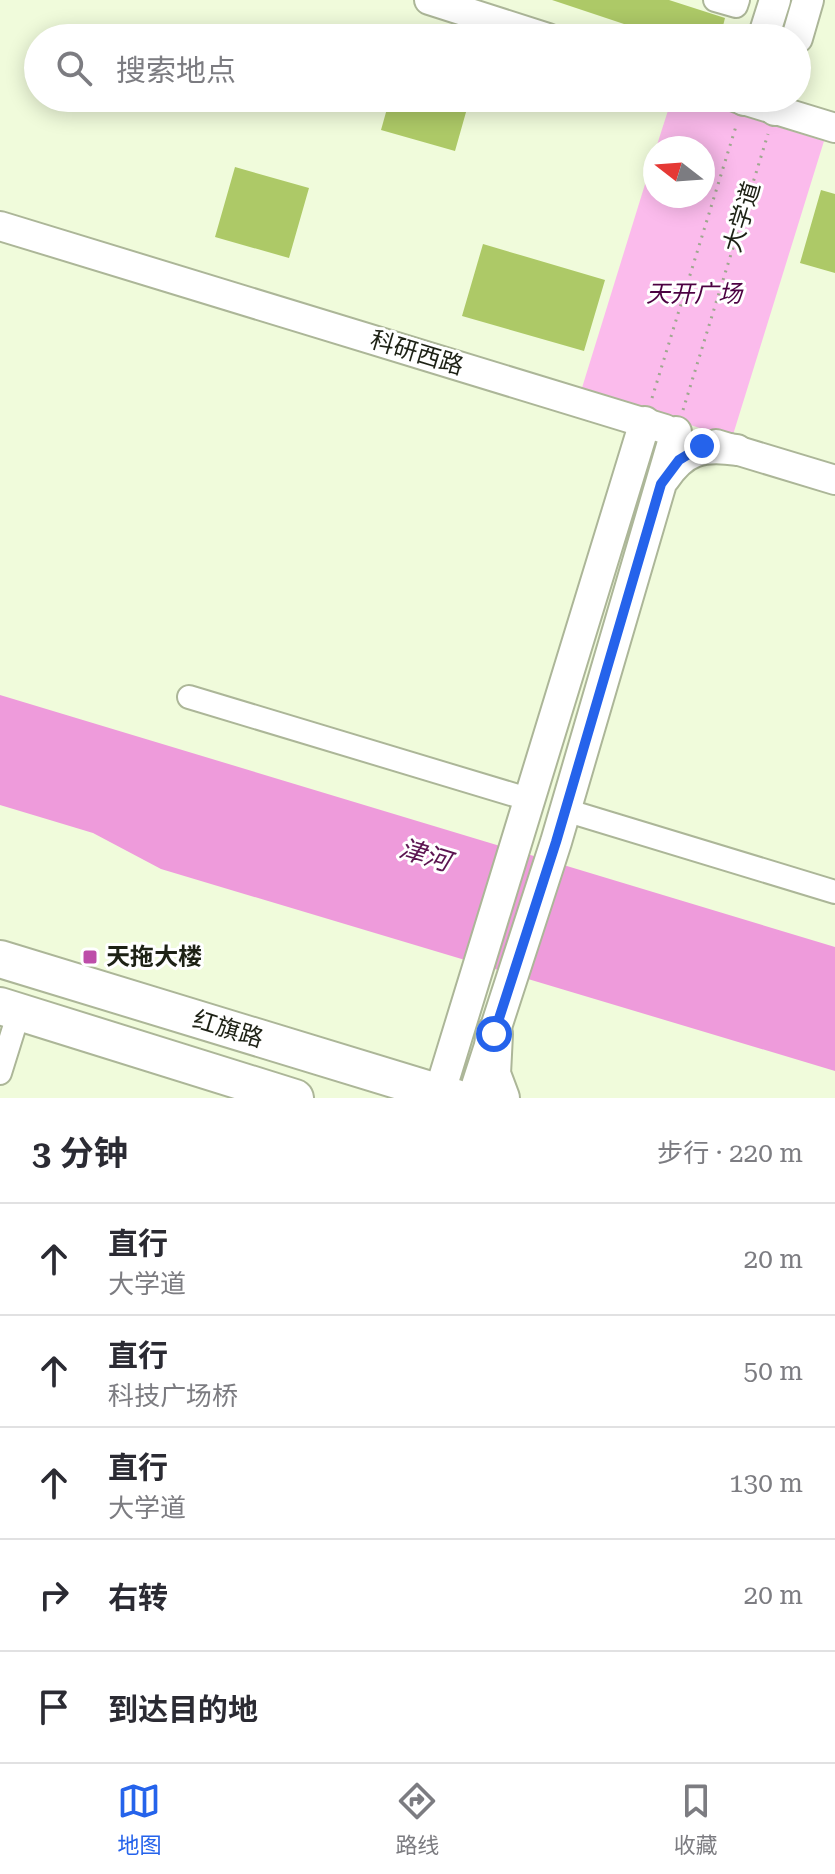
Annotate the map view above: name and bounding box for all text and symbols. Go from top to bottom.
search box [24,24,811,112]
icon: search [52,46,96,90]
text: 搜索地点 [116,53,236,88]
north arrow [643,136,715,208]
street label: 大学道 [718,178,766,256]
park label: 天开广场 [646,280,744,308]
street label: 科研西路 [367,326,467,380]
route end [684,428,720,464]
water label: 津河 [396,833,459,878]
place label: 天拖大楼 [106,943,202,971]
marker: 天拖大楼 [81,948,99,966]
street label: 红旗路 [189,1005,267,1053]
route start [476,1016,512,1052]
text: 3 分钟 [32,1133,128,1173]
text: 步行 · 220 m [657,1138,803,1168]
text: 直行 [108,1226,168,1261]
icon: ahead [32,1237,76,1281]
text: 20 m [744,1244,803,1274]
text: 大学道 [108,1269,186,1299]
text: 直行 [108,1338,168,1373]
icon: ahead [32,1349,76,1393]
text: 50 m [744,1356,803,1386]
text: 科技广场桥 [108,1381,238,1411]
text: 直行 [108,1450,168,1485]
icon: ahead [32,1461,76,1505]
text: 130 m [729,1468,803,1498]
text: 大学道 [108,1493,186,1523]
icon: right [32,1573,76,1617]
text: 右转 [108,1580,168,1615]
text: 20 m [744,1580,803,1610]
icon: arrive [32,1685,76,1729]
text: 到达目的地 [108,1692,258,1727]
tab: 地图 [117,1779,161,1859]
tab: 路线 [395,1779,440,1859]
tab: 收藏 [674,1779,718,1859]

